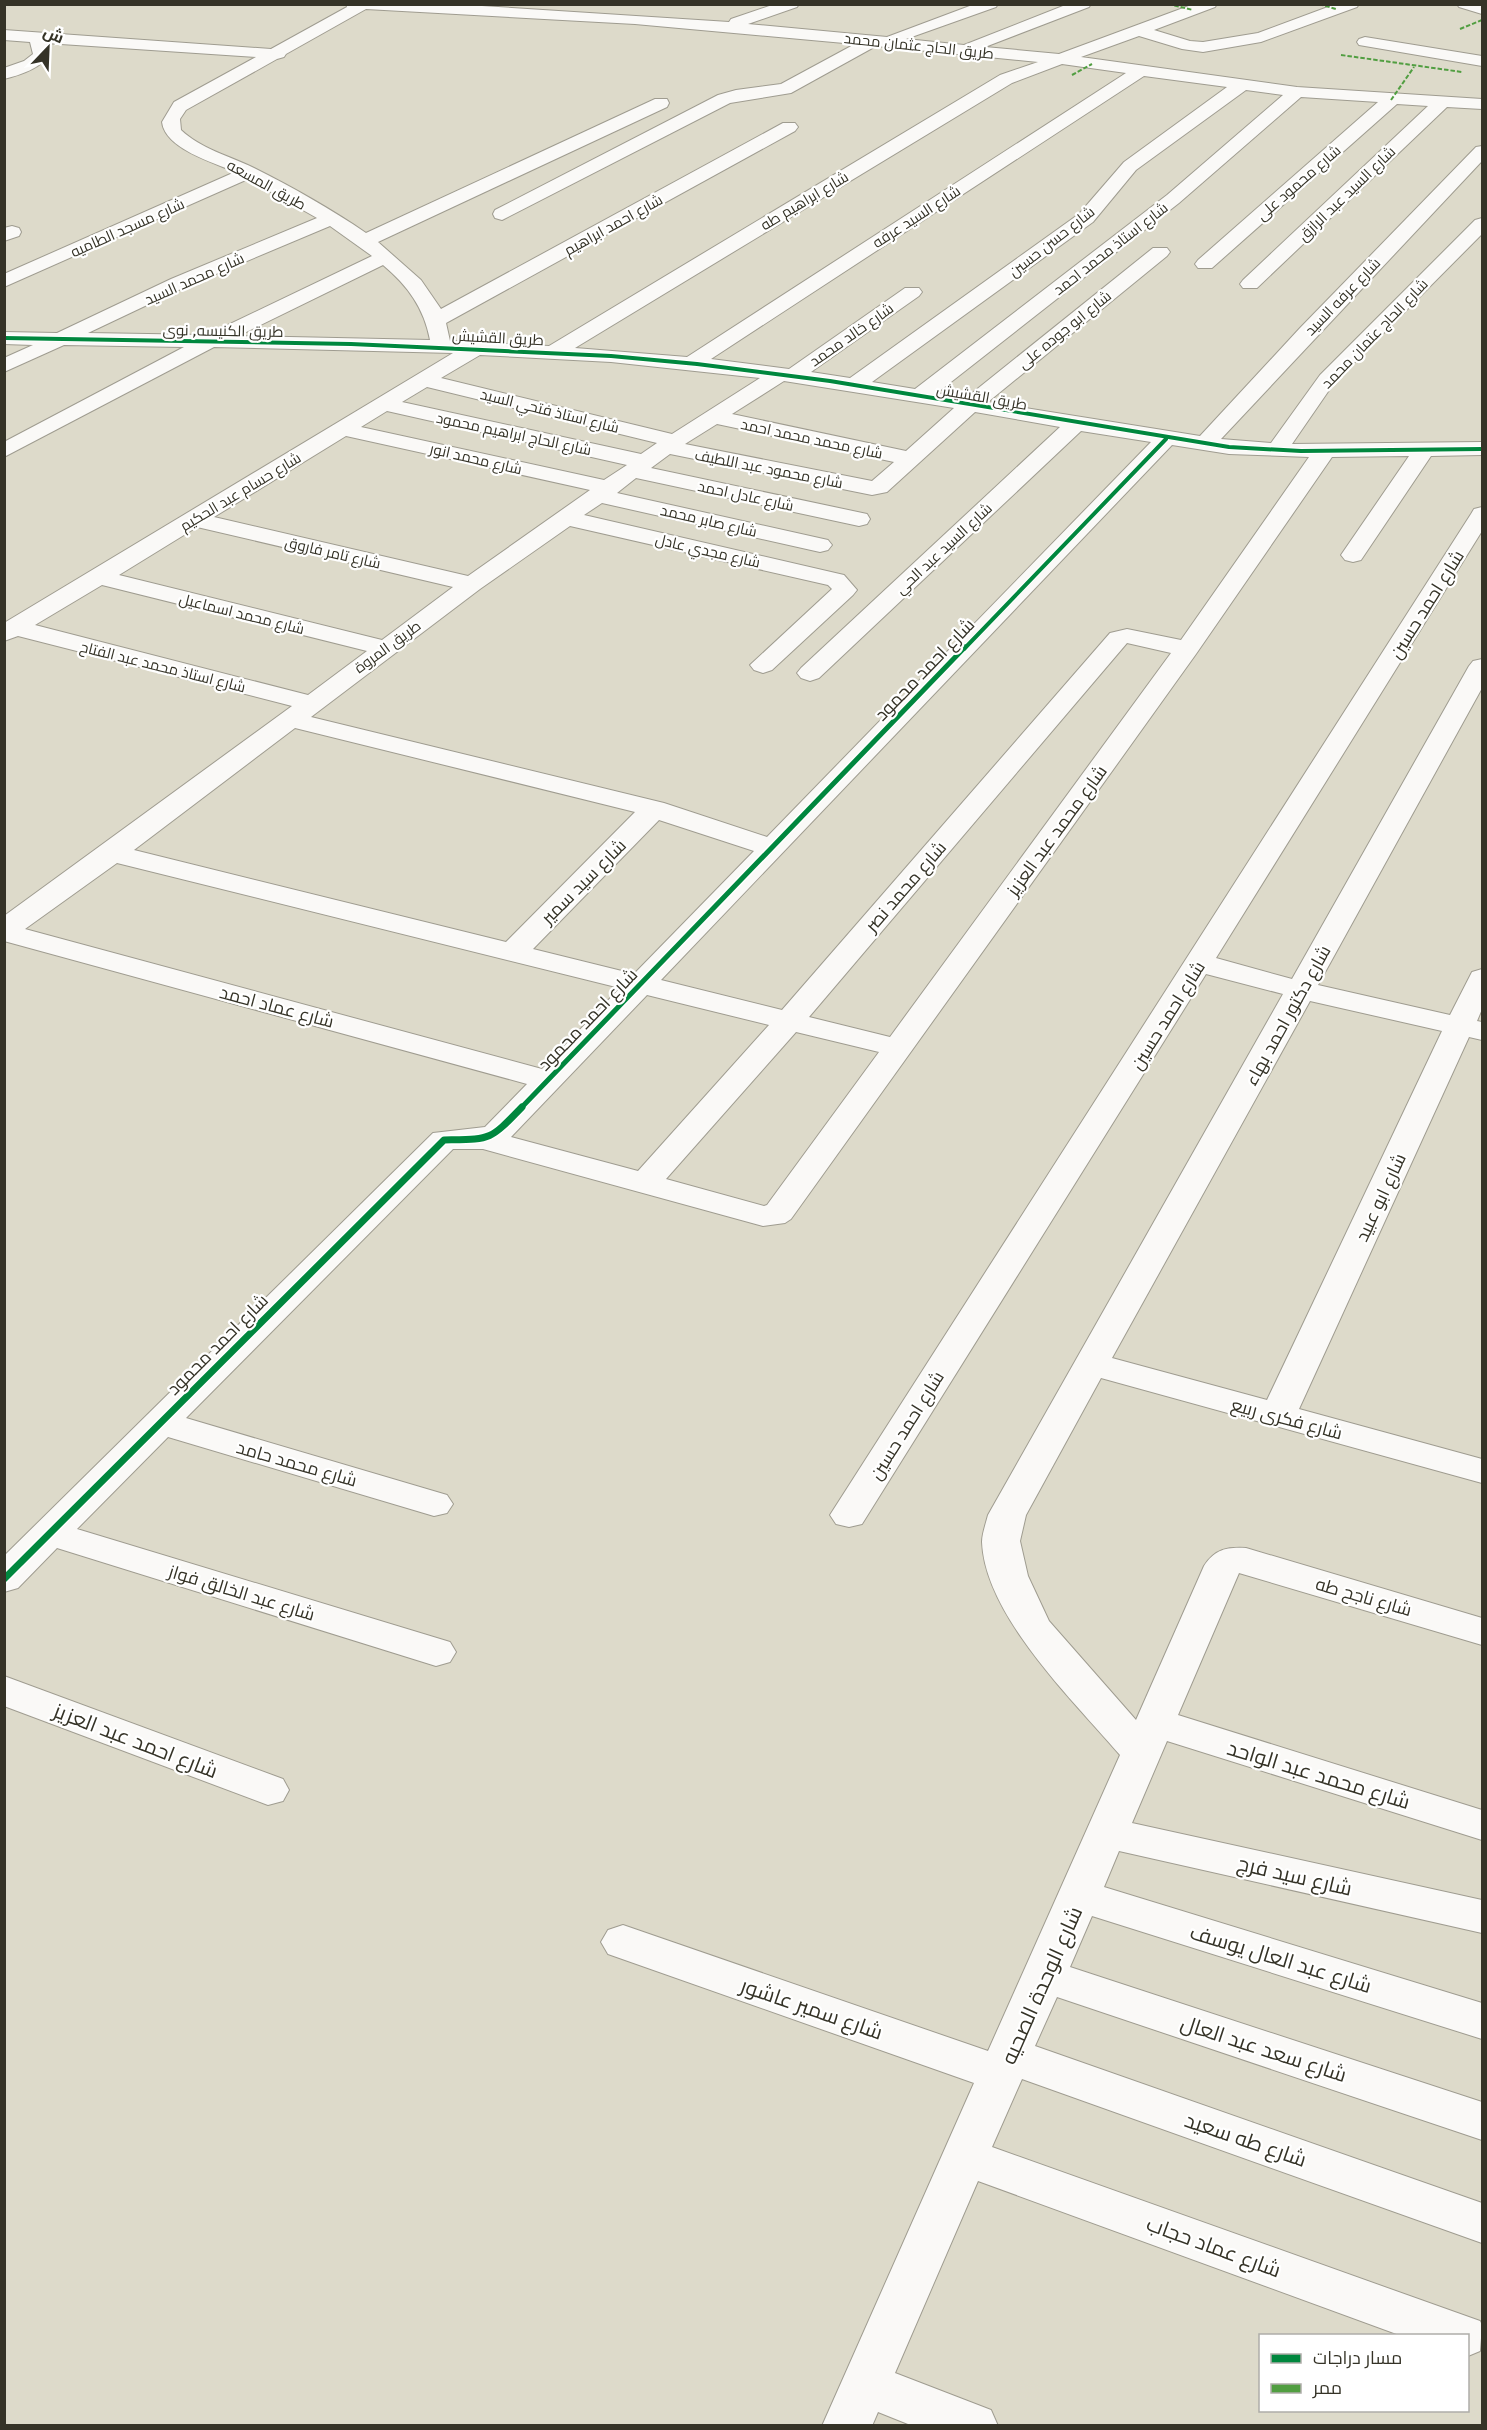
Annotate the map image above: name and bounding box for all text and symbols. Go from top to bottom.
north arrow [18,18,78,78]
text: ش [41,21,67,47]
street label: طريق الحاج عثمان محمد [843,28,995,65]
street label: شارع محمود على [1252,140,1346,226]
street label: شارع السيد عبد الرازق [1293,142,1401,246]
street label: طريق المسعه [223,155,310,215]
street label: شارع ابراهيم طه [757,167,853,236]
street label: شارع السيد عرفه [869,181,965,254]
street label: شارع احمد ابراهيم [561,189,667,261]
street label: شارع مسجد الطاميه [67,194,188,263]
street label: شارع استاذ محمد احمد [1049,198,1173,301]
street label: شارع حسن حسين [1004,202,1099,283]
street label: شارع محمد السيد [142,248,248,311]
street label: شارع عرفه السيد [1300,253,1386,341]
street label: شارع الحاج عتمان محمد [1317,274,1433,394]
street label: شارع ابو جوده على [1014,286,1116,374]
street label: شارع خالد محمد [806,298,898,372]
street label: طريق الكنيسه, نوى [162,320,284,342]
street label: طريق القشيش [452,326,544,350]
street label: طريق القشيش [935,379,1029,415]
street label: شارع استاذ فتحي السيد [478,384,621,440]
street label: شارع الحاج ابراهيم محمود [434,408,593,461]
street label: شارع محمد محمد احمد [739,414,885,465]
street label: شارع محمد انور [427,438,524,480]
street label: شارع محمود عبد اللطيف [693,445,845,494]
street label: شارع حسام عبد الحكيم [176,448,305,537]
street label: شارع عادل احمد [696,476,796,517]
street label: شارع السيد عبد الحي [891,499,998,600]
street label: شارع صابر محمد [658,500,759,543]
street label: شارع مجدي عادل [653,529,762,575]
street label: شارع تامر فاروق [283,532,383,575]
street label: شارع احمد حسين [1384,546,1470,663]
street label: شارع محمد اسماعيل [177,589,306,640]
street label: شارع احمد محمود [869,613,980,726]
street label: طريق المروة [350,616,425,678]
street label: شارع استاذ محمد عبد الفتاح [78,637,248,698]
street label: شارع محمد عبد العزيز [1001,760,1112,902]
street label: شارع سيد سمير [535,834,632,930]
street label: شارع محمد نصر [859,836,952,938]
street label: شارع دكتور احمد بهاء [1239,941,1336,1090]
street label: شارع احمد حسين [1125,957,1211,1074]
street label: شارع احمد محمود [532,963,643,1076]
street label: شارع عماد احمد [217,980,336,1034]
street label: شارع ابو عبيد [1350,1149,1412,1245]
street label: شارع احمد محمود [162,1289,274,1401]
street label: شارع احمد حسين [864,1367,950,1484]
street label: شارع فكرى ربيع [1228,1393,1345,1445]
street label: شارع محمد حامد [234,1435,360,1493]
street label: شارع عبد الخالق فواز [165,1559,318,1627]
street label: شارع ناجح طه [1313,1572,1415,1622]
street label: شارع احمد عبد العزيز [49,1696,222,1785]
street label: شارع محمد عبد الواحد [1224,1734,1414,1816]
street label: شارع سيد فرج [1235,1849,1355,1903]
street label: شارع الوحدة الصحيه [995,1902,1089,2069]
street label: شارع عبد العال يوسف [1186,1918,1375,2000]
street label: شارع سمير عاشور [736,1971,887,2046]
street label: شارع سعد عبد العال [1177,2009,1350,2089]
street label: شارع طه سعيد [1181,2106,1310,2174]
street label: شارع عماد حجاب [1143,2210,1285,2284]
legend [1259,2334,1469,2412]
text: مسار دراجات [1313,2346,1402,2369]
text: ممر [1312,2376,1342,2399]

